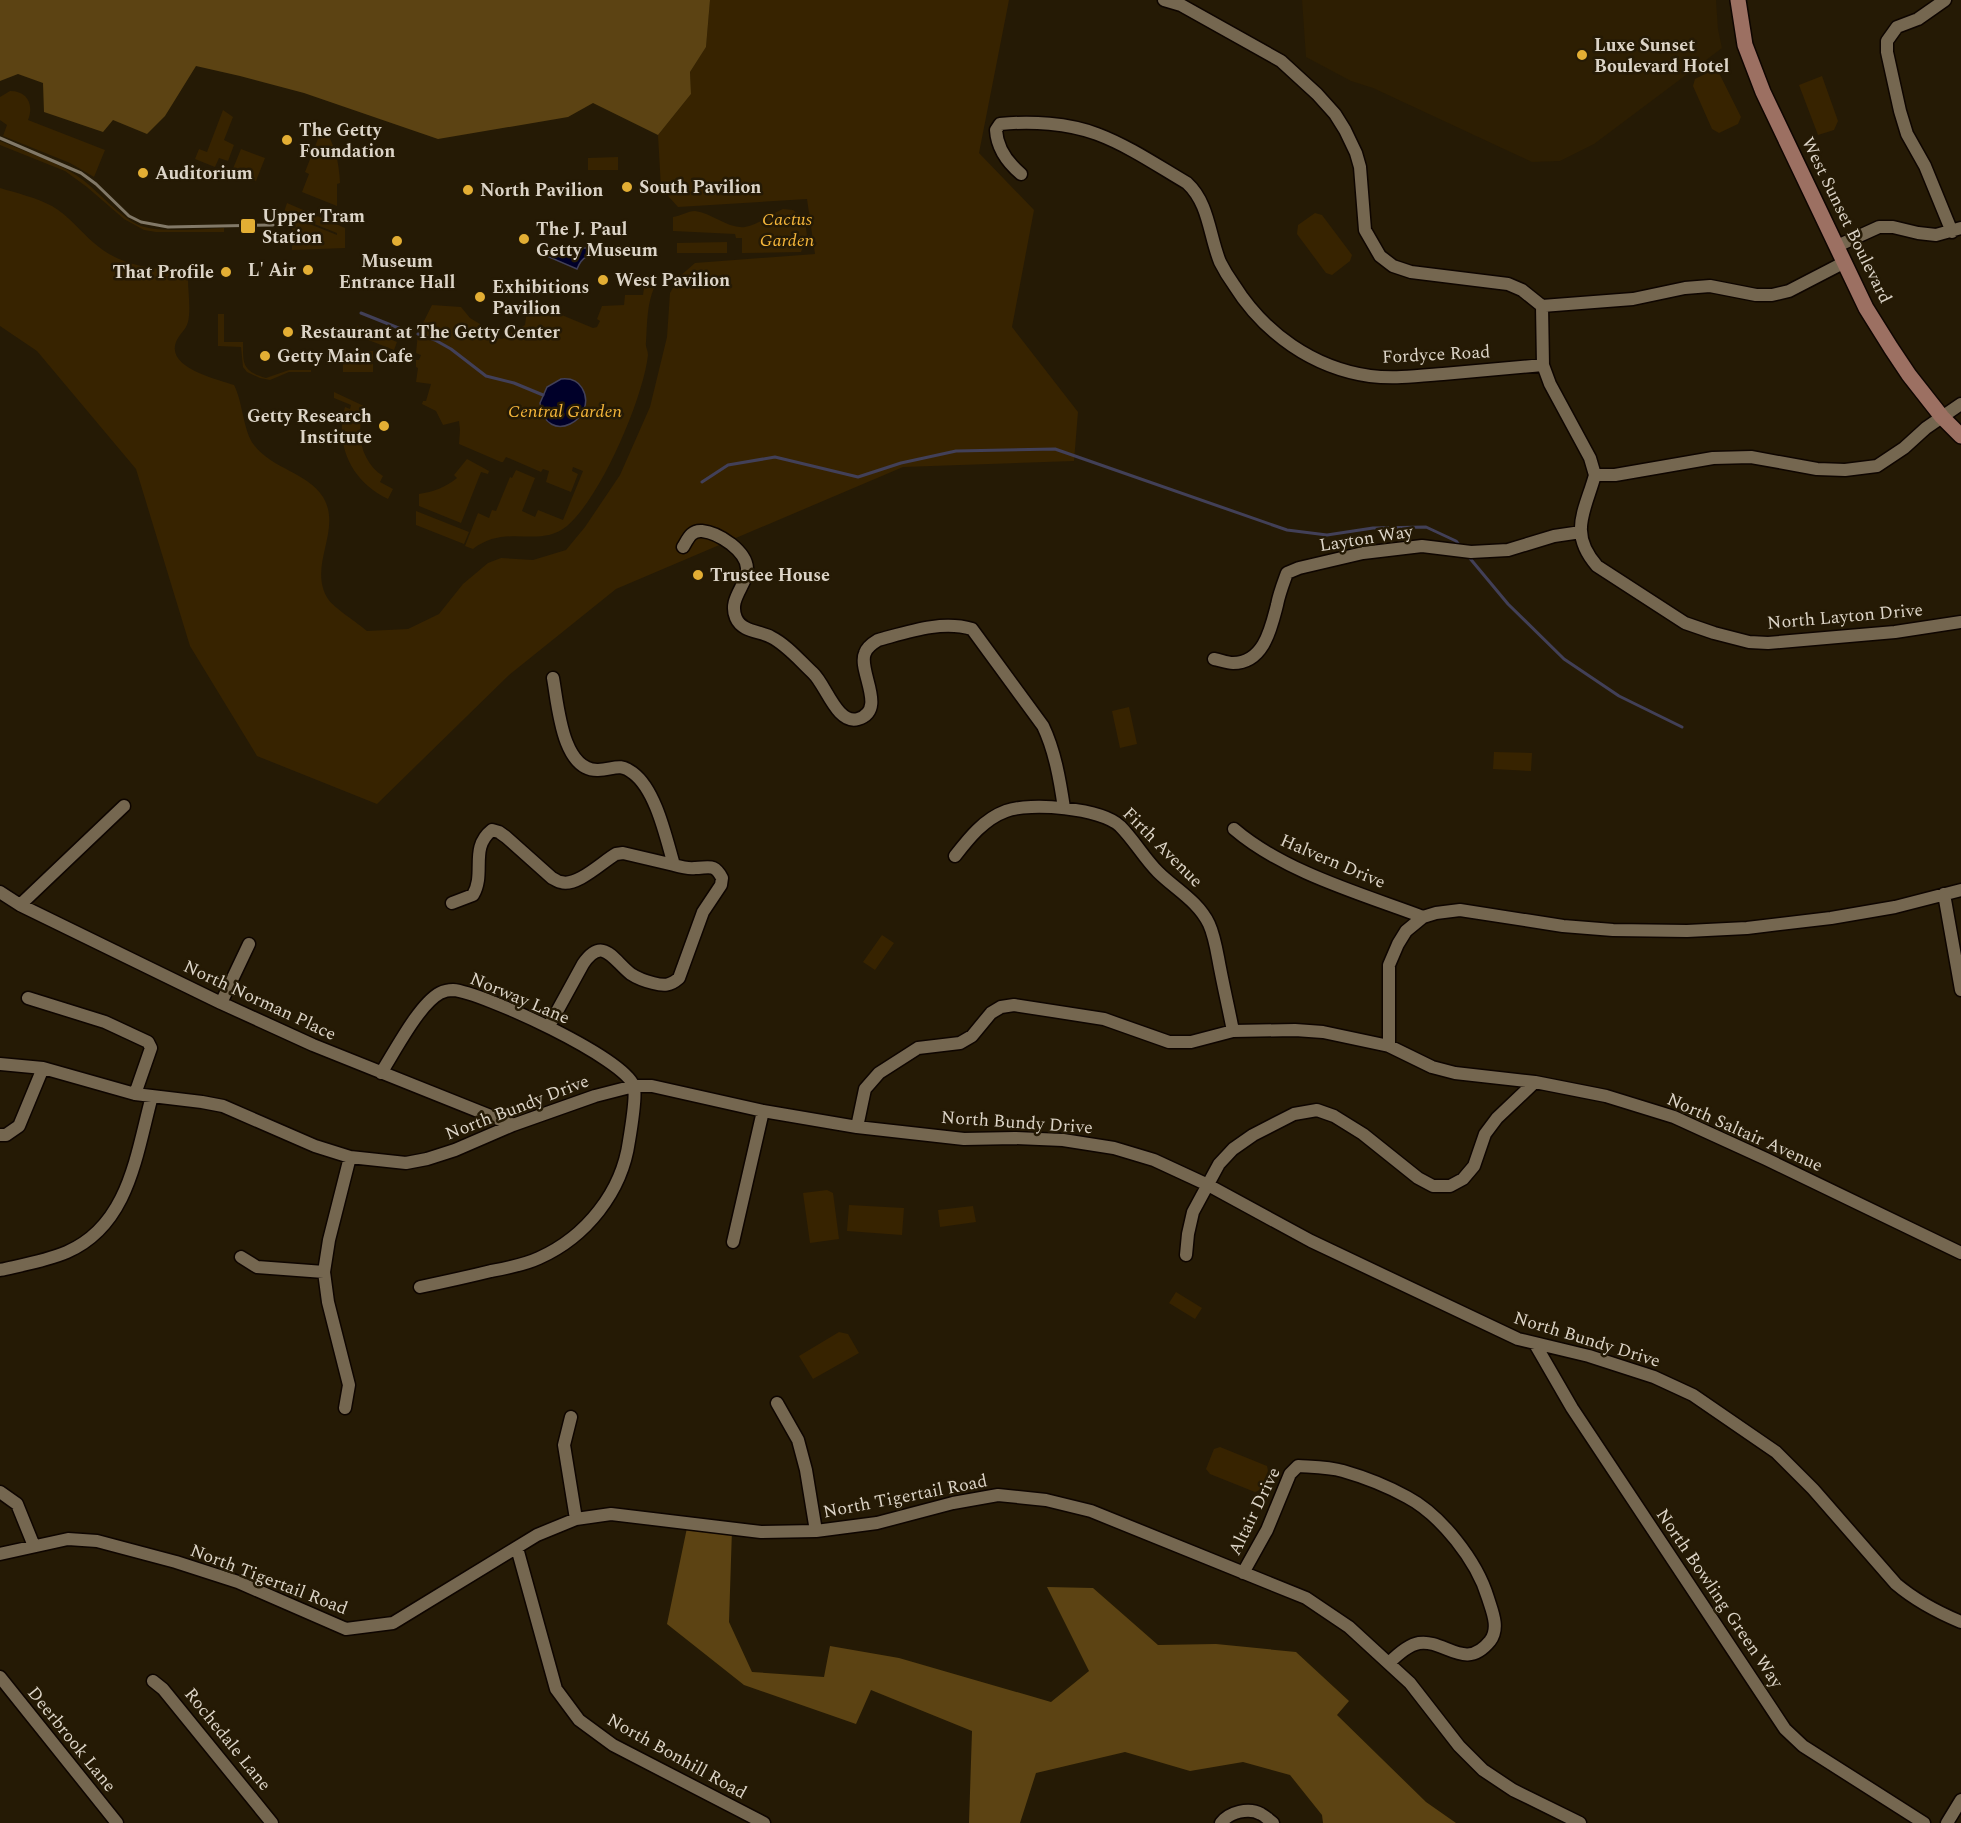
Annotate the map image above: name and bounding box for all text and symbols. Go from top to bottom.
place label: Luxe Sunset Boulevard Hotel [1594,32,1730,80]
marker: Luxe Sunset Boulevard Hotel [1575,48,1589,62]
place label: The Getty Foundation [299,117,395,165]
street label: West Sunset Boulevard [1794,132,1899,308]
marker: The Getty Foundation [280,133,294,147]
place label: Auditorium [155,160,253,187]
marker: Auditorium [136,166,150,180]
place label: South Pavilion [639,174,761,201]
place label: North Pavilion [480,177,603,204]
marker: South Pavilion [620,180,634,194]
marker: North Pavilion [461,183,475,197]
place label: Upper Tram Station [262,203,365,251]
park label: Cactus Garden [760,206,815,254]
place label: The J. Paul Getty Museum [536,216,658,264]
marker: Upper Tram Station [239,217,257,235]
marker: The J. Paul Getty Museum [517,232,531,246]
marker: Museum Entrance Hall [390,234,404,248]
place label: Museum Entrance Hall [339,248,455,296]
place label: L' Air [248,257,296,284]
place label: That Profile [112,259,214,286]
marker: L' Air [301,263,315,277]
marker: That Profile [219,265,233,279]
place label: West Pavilion [615,267,730,294]
marker: West Pavilion [596,273,610,287]
place label: Exhibitions Pavilion [492,274,589,322]
marker: Exhibitions Pavilion [473,290,487,304]
place label: Restaurant at The Getty Center [300,319,560,346]
marker: Restaurant at The Getty Center [281,325,295,339]
street label: Fordyce Road [1381,338,1491,371]
place label: Getty Main Cafe [277,343,413,370]
marker: Getty Main Cafe [258,349,272,363]
park label: Central Garden [508,398,622,425]
place label: Getty Research Institute [247,403,372,451]
marker: Getty Research Institute [377,419,391,433]
street label: Layton Way [1317,518,1416,559]
place label: Trustee House [710,562,830,589]
marker: Trustee House [691,568,705,582]
street label: North Layton Drive [1766,596,1924,637]
street label: Firth Avenue [1116,801,1209,894]
street label: Halvern Drive [1276,827,1390,896]
street label: North Norman Place [179,953,341,1048]
street label: Norway Lane [466,965,574,1032]
street label: North Bundy Drive [441,1068,593,1147]
street label: North Saltair Avenue [1662,1086,1827,1179]
street label: North Bundy Drive [940,1104,1094,1141]
street label: North Bundy Drive [1510,1304,1664,1375]
street label: Altair Drive [1221,1463,1287,1560]
street label: North Tigertail Road [821,1467,990,1526]
street label: North Bowling Green Way [1649,1503,1791,1695]
street label: North Tigertail Road [186,1537,352,1622]
street label: Deerbrook Lane [20,1681,123,1798]
street label: Rochedale Lane [177,1682,278,1797]
street label: North Bonhill Road [602,1707,752,1806]

